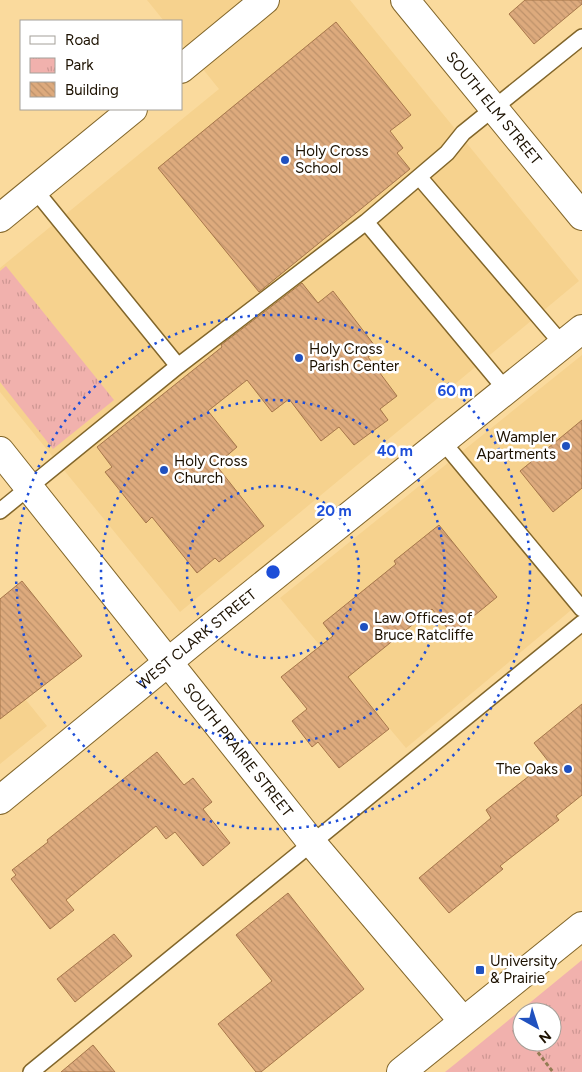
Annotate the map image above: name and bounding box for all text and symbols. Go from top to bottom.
legend [20,20,182,110]
text: Road [65,31,100,49]
street label: SOUTH ELM STREET [442,48,546,169]
text: Park [65,56,94,74]
text: Building [65,81,119,99]
place label: Holy Cross School [295,142,368,177]
marker: Holy Cross School [279,154,291,166]
place label: Holy Cross Parish Center [309,340,399,375]
marker: Holy Cross Parish Center [293,352,305,364]
text: 60 m [437,382,473,400]
place label: Wampler Apartments [477,428,556,463]
marker: Wampler Apartments [560,440,572,452]
text: 40 m [377,442,413,460]
place label: Holy Cross Church [174,452,247,487]
marker: Holy Cross Church [158,464,170,476]
text: 20 m [316,502,352,520]
centre of rings [264,563,282,581]
street label: WEST CLARK STREET [133,585,260,693]
place label: Law Offices of Bruce Ratcliffe [374,609,473,644]
marker: Law Offices of Bruce Ratcliffe [358,621,370,633]
street label: SOUTH PRAIRIE STREET [179,679,297,821]
place label: The Oaks [496,760,558,778]
marker: The Oaks [562,763,574,775]
place label: University & Prairie [490,952,557,987]
marker: University & Prairie [474,964,486,976]
north arrow [512,1002,562,1052]
text: N [535,1027,554,1047]

